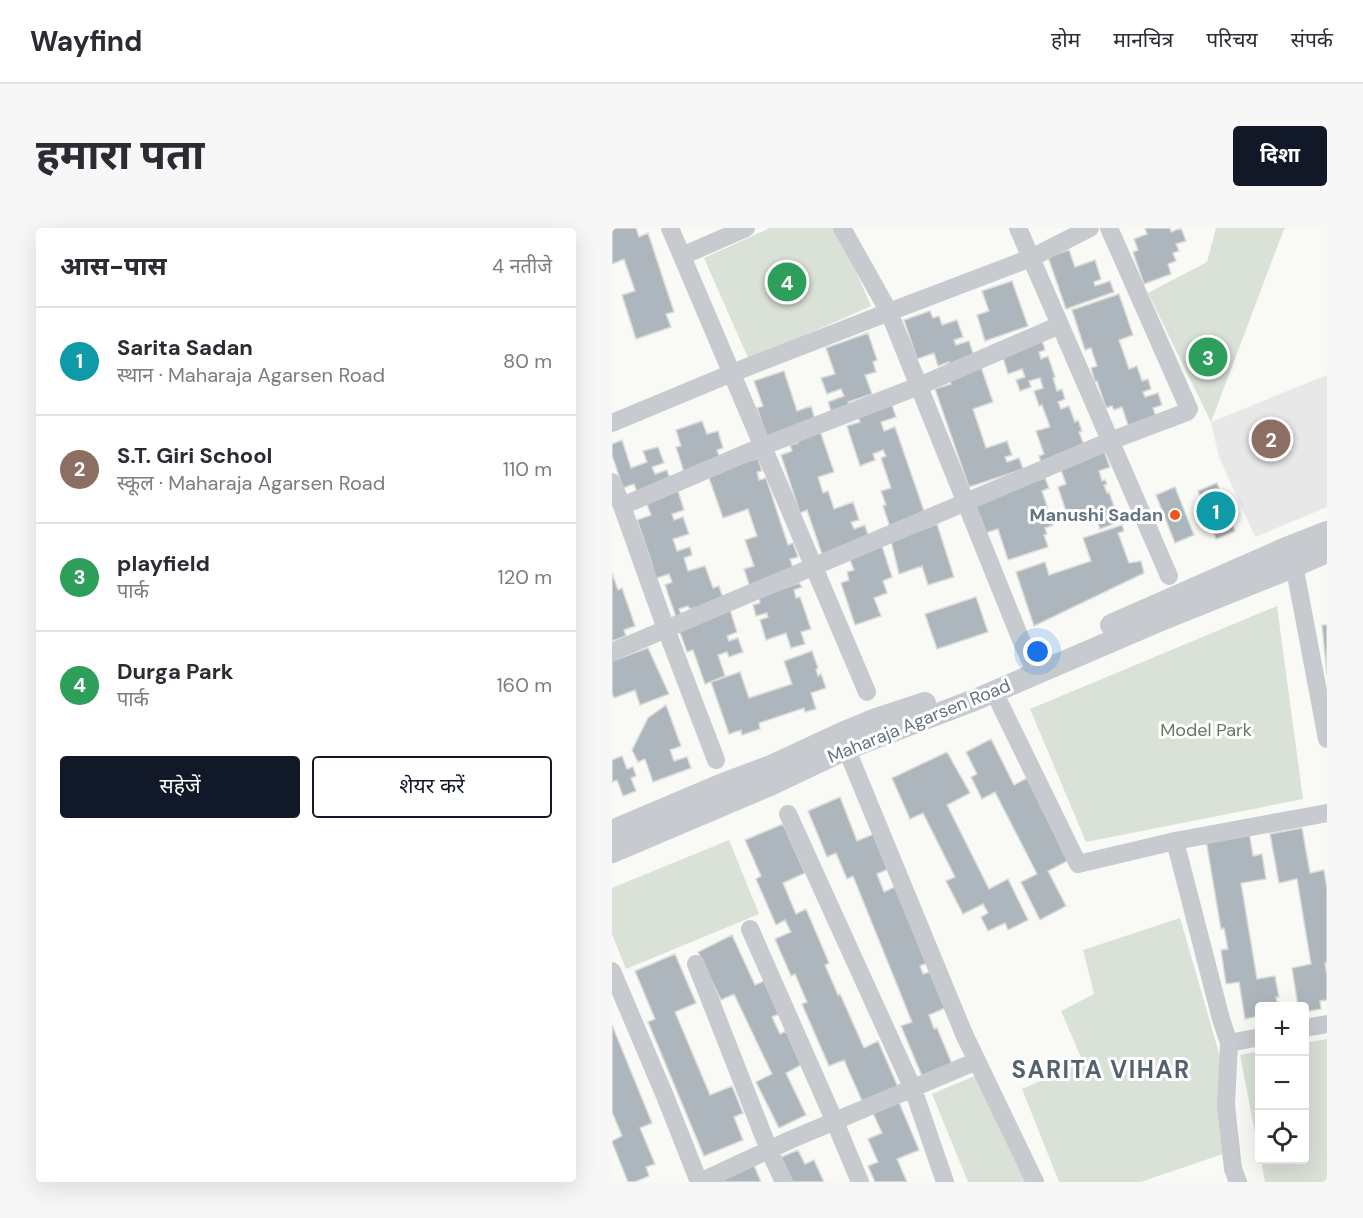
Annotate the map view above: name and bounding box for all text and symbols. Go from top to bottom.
text: Wayfind [30,23,142,60]
text: होम [1051,26,1080,54]
text: मानचित्र [1113,26,1173,54]
text: परिचय [1206,26,1258,54]
text: संपर्क [1291,26,1333,54]
button: दिशा [1233,126,1327,186]
text: हमारा पता [36,127,204,182]
text: आस-पास [60,249,167,283]
text: 4 नतीजे [492,253,552,279]
pin: 4 [768,260,807,304]
text: Sarita Sadan [117,333,253,362]
pin: 3 [1188,334,1228,380]
text: 1 [76,348,83,374]
text: 80 m [503,348,552,374]
text: स्थान · Maharaja Agarsen Road [117,362,385,388]
pin: 2 [1252,416,1290,462]
text: S.T. Giri School [117,441,272,470]
text: 2 [74,456,85,482]
text: 110 m [503,456,552,482]
text: स्कूल · Maharaja Agarsen Road [117,470,385,496]
pin: 1 [1196,488,1236,534]
place label: Manushi Sadan [1030,503,1163,527]
marker: Manushi Sadan [1168,508,1182,522]
text: playfield [117,549,210,578]
text: 3 [73,564,86,590]
text: 120 m [498,564,552,590]
text: पार्क [117,578,149,604]
your location [1023,637,1052,666]
text: Durga Park [117,657,233,686]
text: 4 [73,672,86,698]
text: 160 m [496,672,552,698]
street label: Maharaja Agarsen Road [824,673,1014,769]
text: पार्क [117,686,149,712]
park label: Model Park [1160,718,1252,742]
button: सहेजें [60,756,300,818]
button: शेयर करें [312,756,552,818]
map controls [1255,1002,1309,1164]
button: + [1255,1002,1309,1056]
district label: SARITA VIHAR [1011,1054,1191,1085]
button: − [1255,1056,1309,1110]
button: locate [1255,1110,1309,1164]

